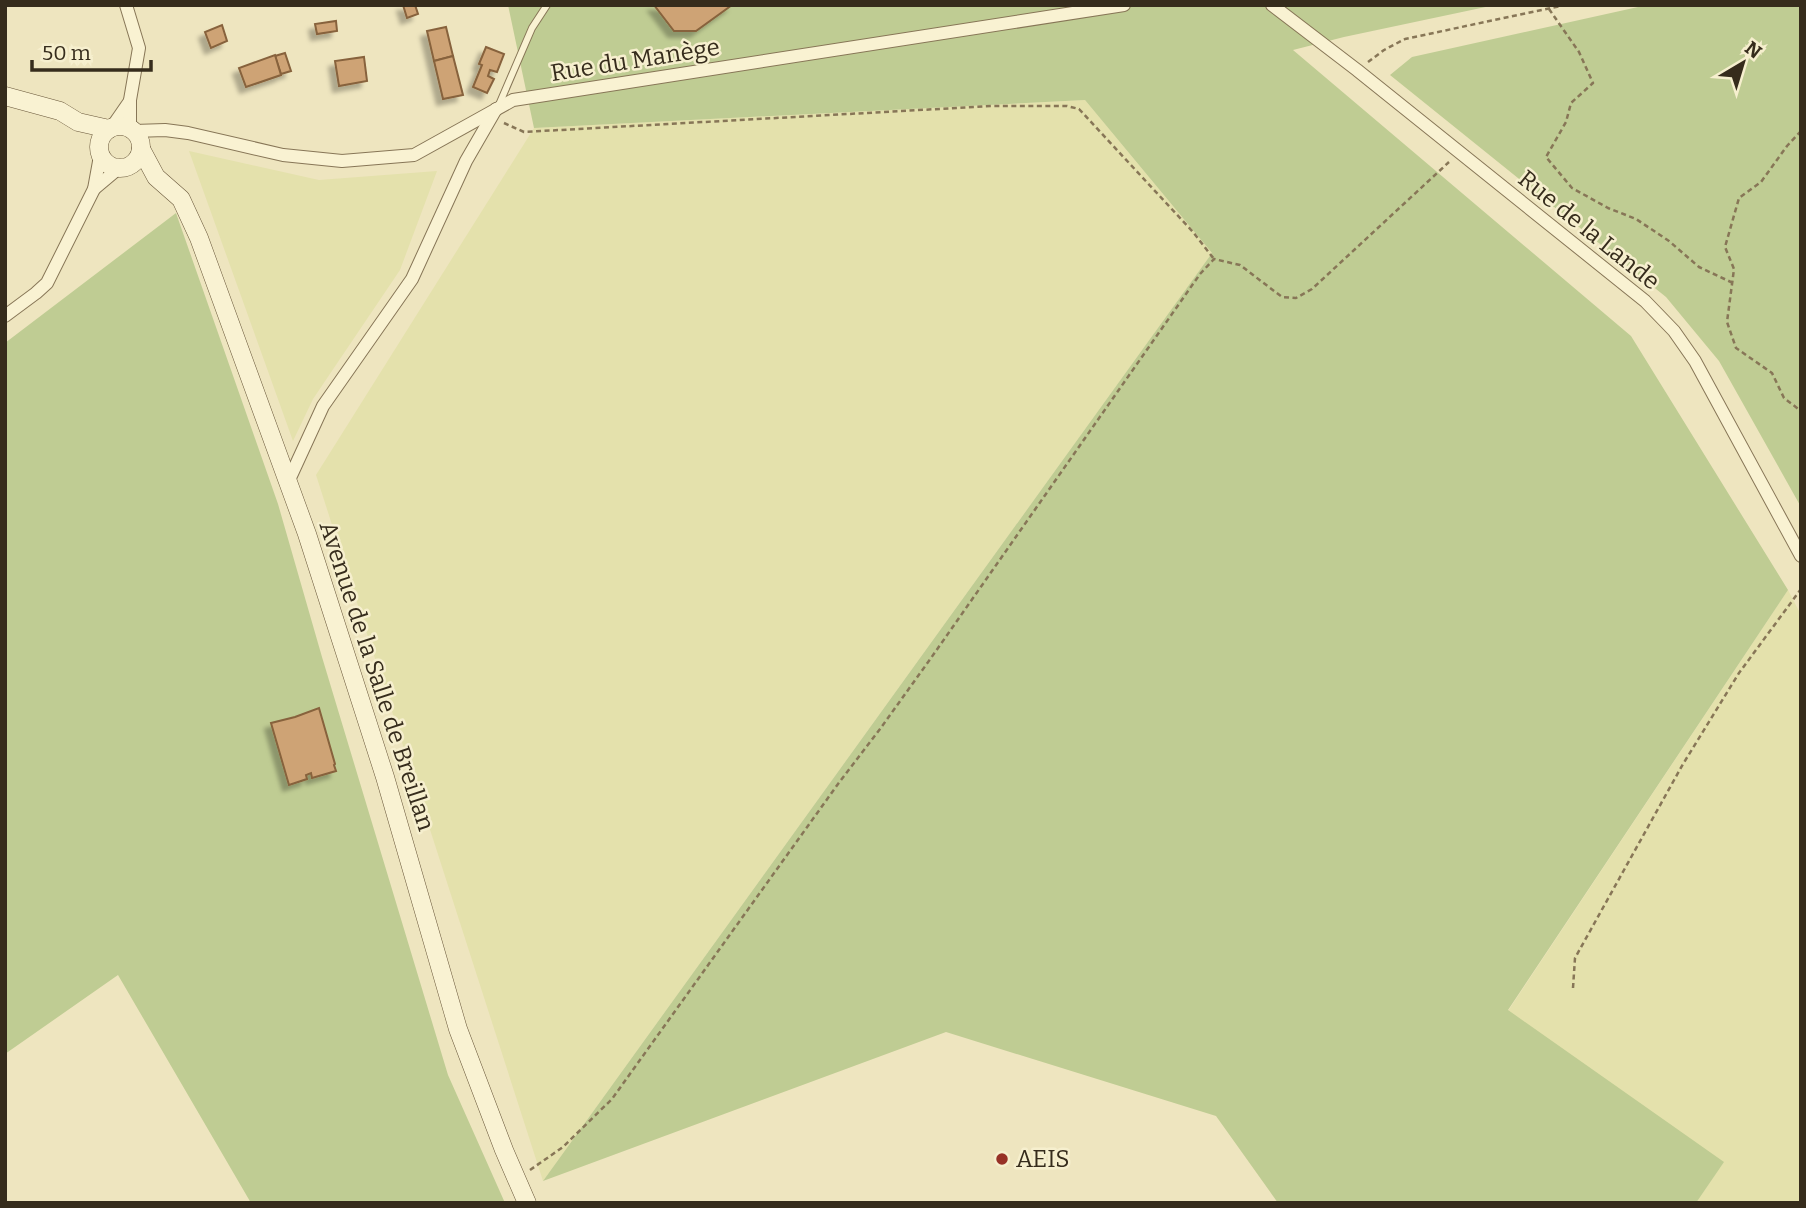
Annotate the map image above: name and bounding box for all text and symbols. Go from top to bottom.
scale bar [32,28,150,72]
north arrow [1708,28,1778,98]
street label: Rue du Manège [548,33,722,87]
text: N [1740,36,1766,64]
text: 50 m [42,40,91,66]
street label: Rue de la Lande [1513,165,1665,295]
street label: Avenue de la Salle de Breillan [314,518,440,834]
place label: AEIS [1016,1145,1070,1173]
marker: AEIS [994,1151,1010,1167]

